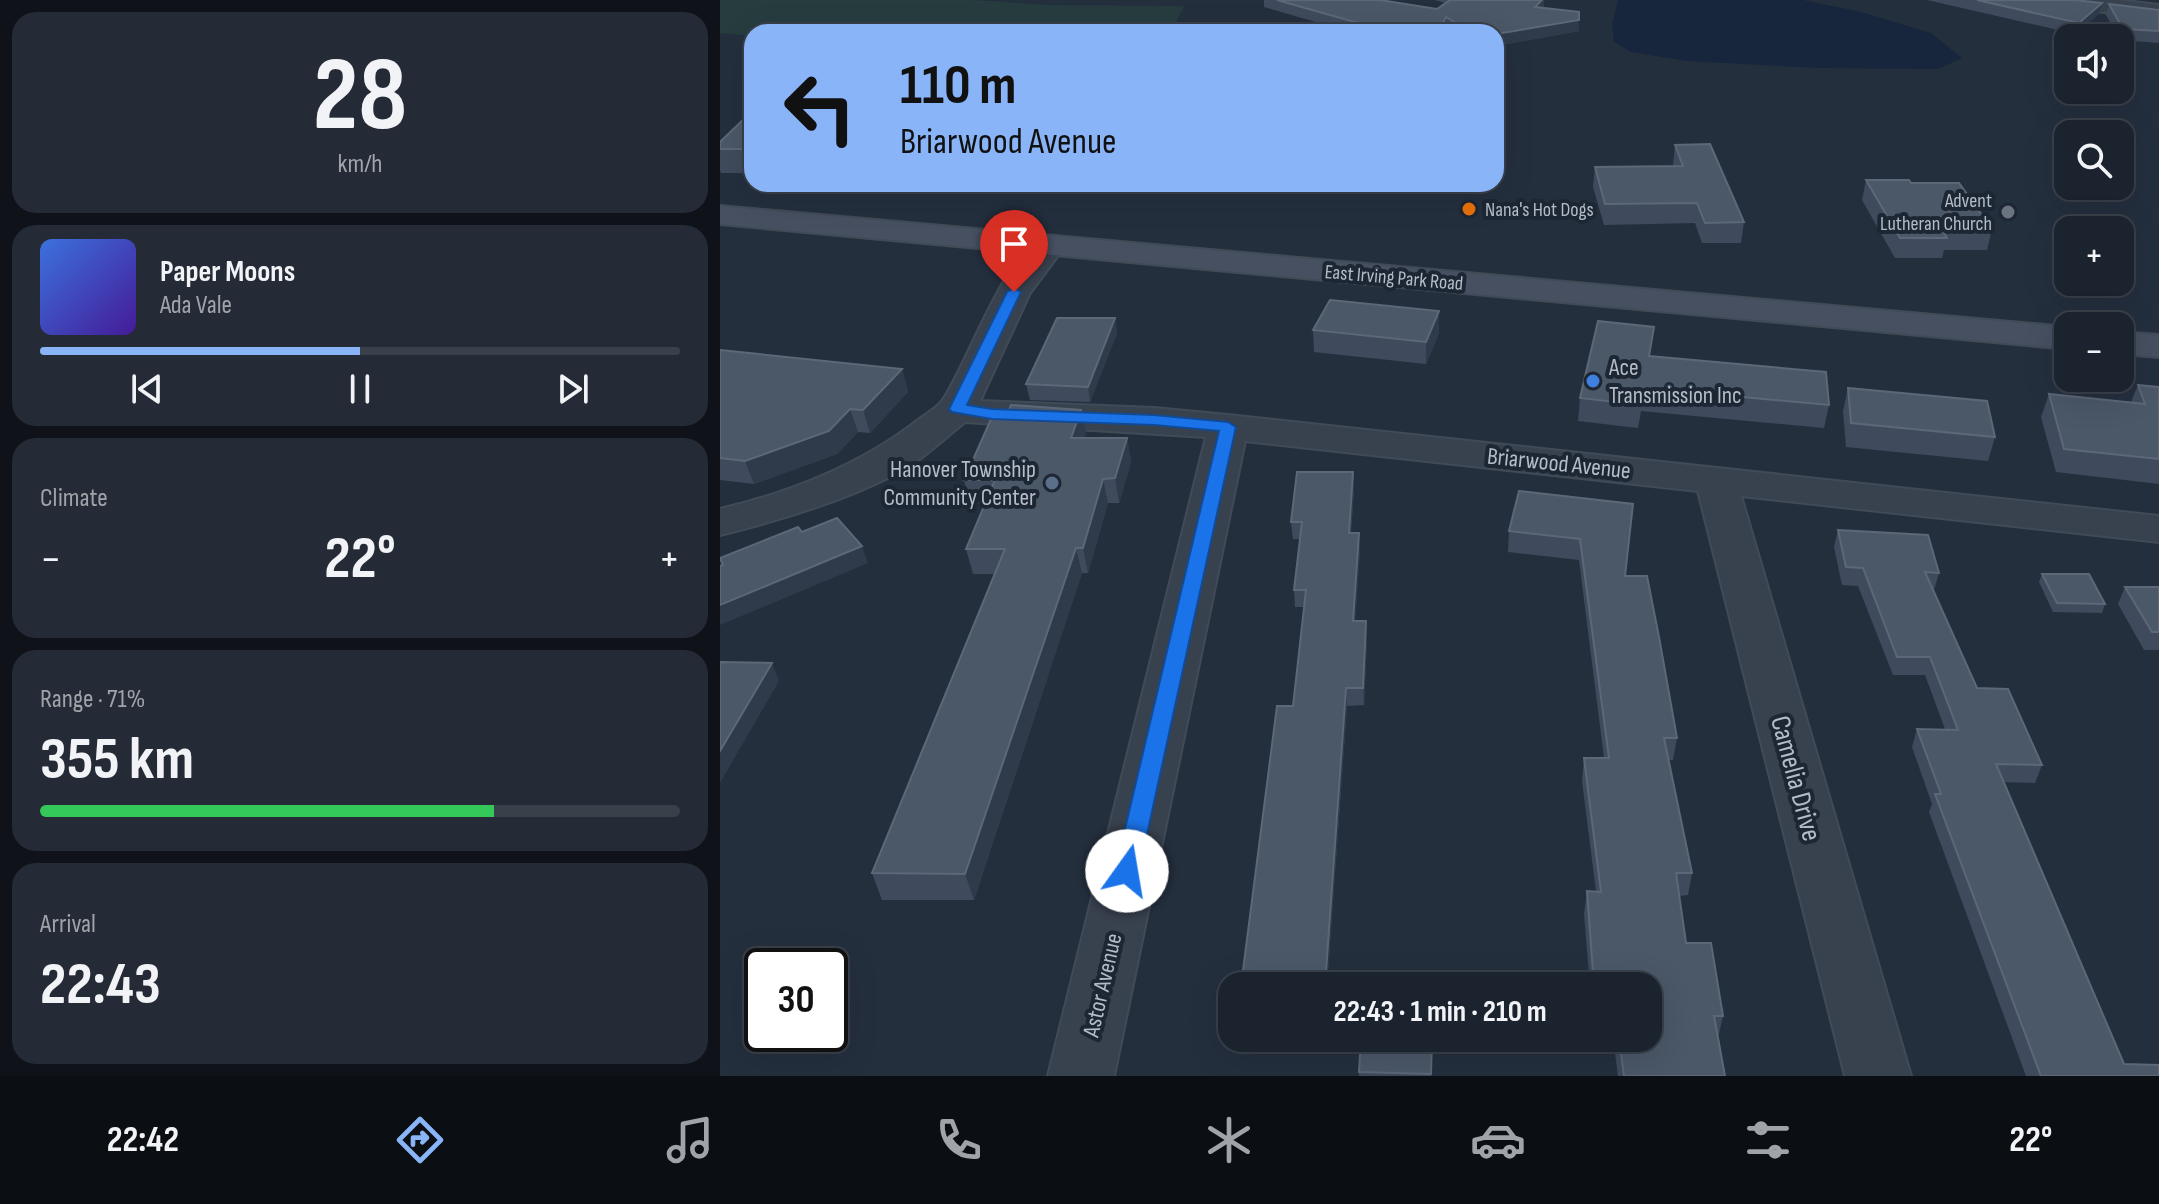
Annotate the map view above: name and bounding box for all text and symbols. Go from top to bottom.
map controls [2054,24,2134,392]
button: sound [2054,24,2134,104]
text: 28 [313,34,407,159]
text: 110 m [900,53,1016,120]
icon: left [768,56,872,160]
button: search [2054,120,2134,200]
text: Briarwood Avenue [900,121,1116,164]
text: km/h [338,149,382,180]
place label: Advent Lutheran Church [1880,189,1992,236]
place label: Nana's Hot Dogs [1485,198,1594,222]
marker: Nana's Hot Dogs [1460,200,1478,218]
marker: Advent Lutheran Church [1999,203,2017,221]
pin [980,210,1048,292]
button: + [2054,216,2134,296]
icon: arrive [992,222,1036,266]
text: Paper Moons [160,254,295,290]
street label: East Irving Park Road [1324,260,1464,296]
text: Ada Vale [160,290,232,321]
button: − [2054,312,2134,392]
place label: Ace Transmission Inc [1608,353,1742,410]
icon: previous [125,367,169,411]
icon: pause [338,367,382,411]
icon: next [551,367,595,411]
marker: Ace Transmission Inc [1584,372,1602,390]
street label: Briarwood Avenue [1486,442,1632,485]
place label: Hanover Township Community Center [883,455,1036,512]
marker: Hanover Township Community Center [1043,474,1061,492]
text: Climate [40,483,108,514]
text: 22° [324,523,396,595]
text: − [40,533,62,586]
text: + [658,533,680,586]
text: Range · 71% [40,684,145,715]
street label: Camelia Drive [1763,712,1828,845]
text: 355 km [40,724,194,796]
position arrow [1085,829,1169,913]
text: Arrival [40,909,96,940]
street label: Astor Avenue [1076,930,1128,1041]
speed limit sign: 30 [744,948,848,1052]
text: 22:43 [40,949,161,1021]
text: 22:43 · 1 min · 210 m [1333,994,1547,1030]
icon: directions [392,1112,448,1168]
icon: music [662,1112,718,1168]
icon: phone [931,1112,987,1168]
icon: climate [1201,1112,1257,1168]
icon: car [1470,1112,1526,1168]
icon: filters [1740,1112,1796,1168]
text: 22:42 [107,1119,179,1162]
text: 22° [2009,1119,2052,1162]

